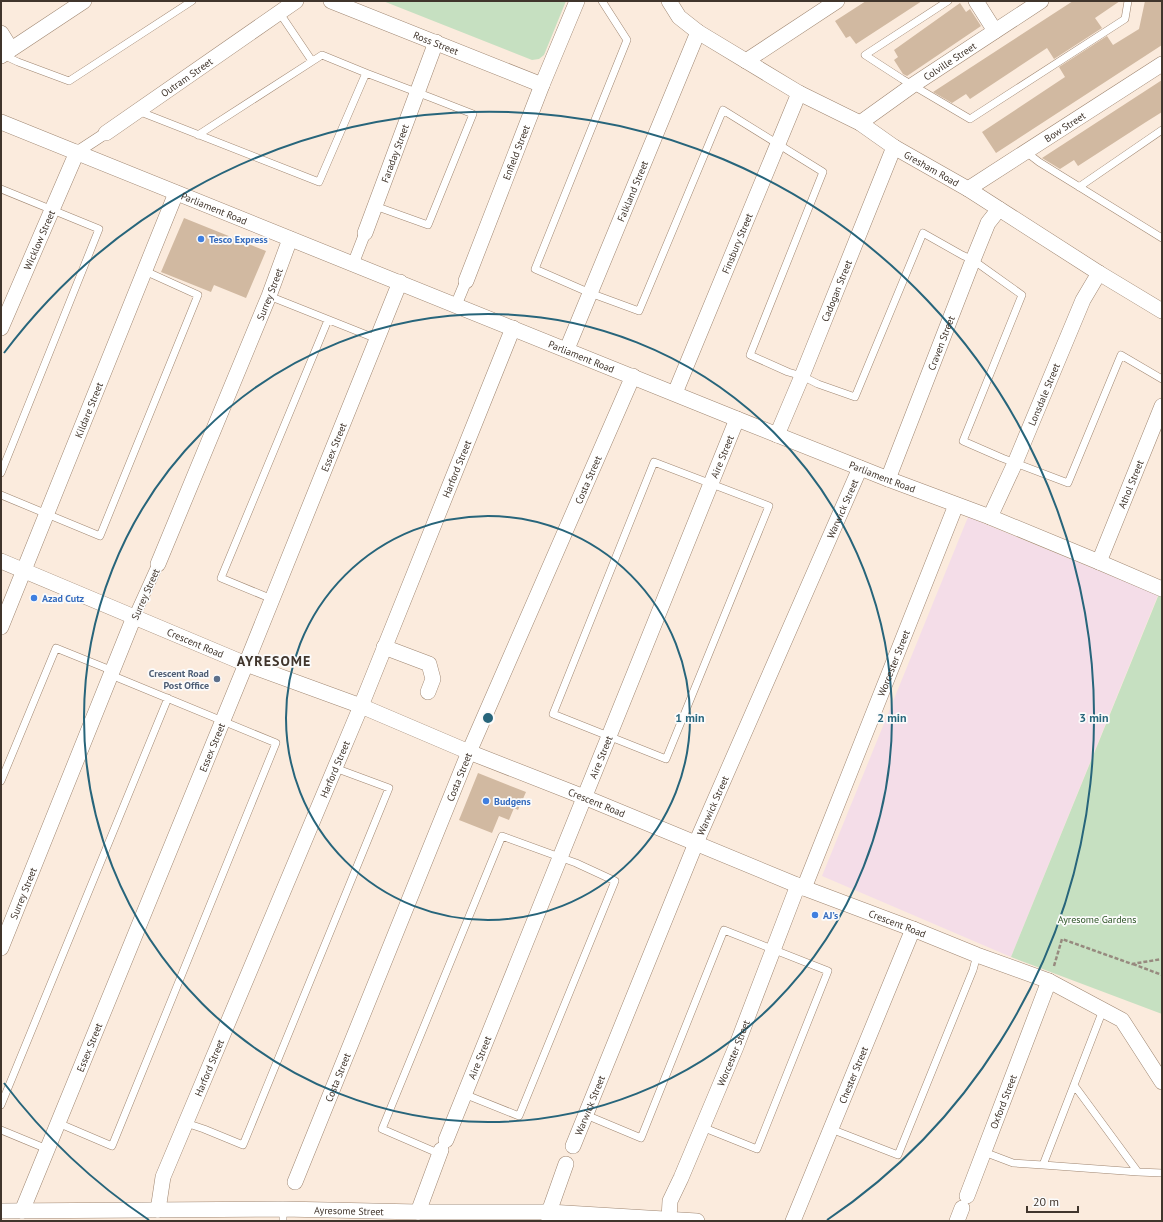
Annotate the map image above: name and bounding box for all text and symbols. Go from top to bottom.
street label: Ross Street [411,28,461,58]
street label: Colville Street [921,39,979,83]
street label: Outram Street [158,55,216,100]
street label: Bow Street [1042,109,1089,145]
street label: Faraday Street [378,122,412,185]
street label: Enfield Street [500,123,533,182]
street label: Gresham Road [902,148,961,190]
street label: Falkland Street [614,158,651,224]
street label: Parliament Road [179,189,249,228]
street label: Wicklow Street [21,208,58,272]
street label: Finsbury Street [719,211,756,276]
place label: Tesco Express [209,233,268,246]
marker: Tesco Express [196,234,206,244]
street label: Cadogan Street [819,258,855,324]
street label: Surrey Street [254,266,286,322]
street label: Craven Street [925,313,958,372]
street label: Parliament Road [546,338,616,376]
street label: Lonsdale Street [1025,361,1063,428]
street label: Kildare Street [72,380,106,440]
street label: Essex Street [318,420,350,474]
street label: Aire Street [708,433,737,480]
street label: Harford Street [440,438,474,499]
street label: Costa Street [572,453,605,506]
street label: Parliament Road [847,458,917,496]
street label: Athol Street [1115,458,1147,510]
street label: Warwick Street [824,477,862,541]
street label: Surrey Street [128,566,163,622]
place label: Azad Cutz [42,592,85,605]
marker: Azad Cutz [29,593,39,603]
street label: Crescent Road [165,626,226,661]
street label: Worcester Street [875,628,913,698]
district label: AYRESOME [237,652,311,670]
place label: Crescent Road Post Office [149,667,209,692]
marker: Crescent Road Post Office [212,674,222,684]
text: 1 min [675,710,705,725]
text: 2 min [877,710,907,725]
text: 3 min [1079,710,1109,725]
centre of rings [481,711,495,725]
street label: Essex Street [196,721,228,774]
street label: Aire Street [587,733,616,781]
street label: Harford Street [317,738,353,800]
street label: Costa Street [444,750,475,803]
street label: Warwick Street [694,773,732,837]
street label: Crescent Road [566,785,627,820]
place label: Budgens [494,795,531,808]
marker: Budgens [481,796,491,806]
street label: Surrey Street [7,865,40,921]
street label: Crescent Road [867,907,928,941]
place label: AJ’s [823,909,838,922]
marker: AJ’s [810,910,820,920]
park label: Ayresome Gardens [1058,913,1136,926]
street label: Worcester Street [714,1018,753,1088]
street label: Essex Street [74,1020,106,1074]
street label: Aire Street [465,1034,495,1081]
street label: Harford Street [192,1037,227,1098]
street label: Chester Street [836,1044,871,1106]
street label: Costa Street [322,1051,354,1104]
street label: Oxford Street [987,1072,1020,1131]
street label: Warwick Street [572,1073,608,1137]
scale bar [1027,1188,1078,1214]
text: 20 m [1033,1194,1059,1209]
street label: Ayresome Street [314,1204,385,1218]

